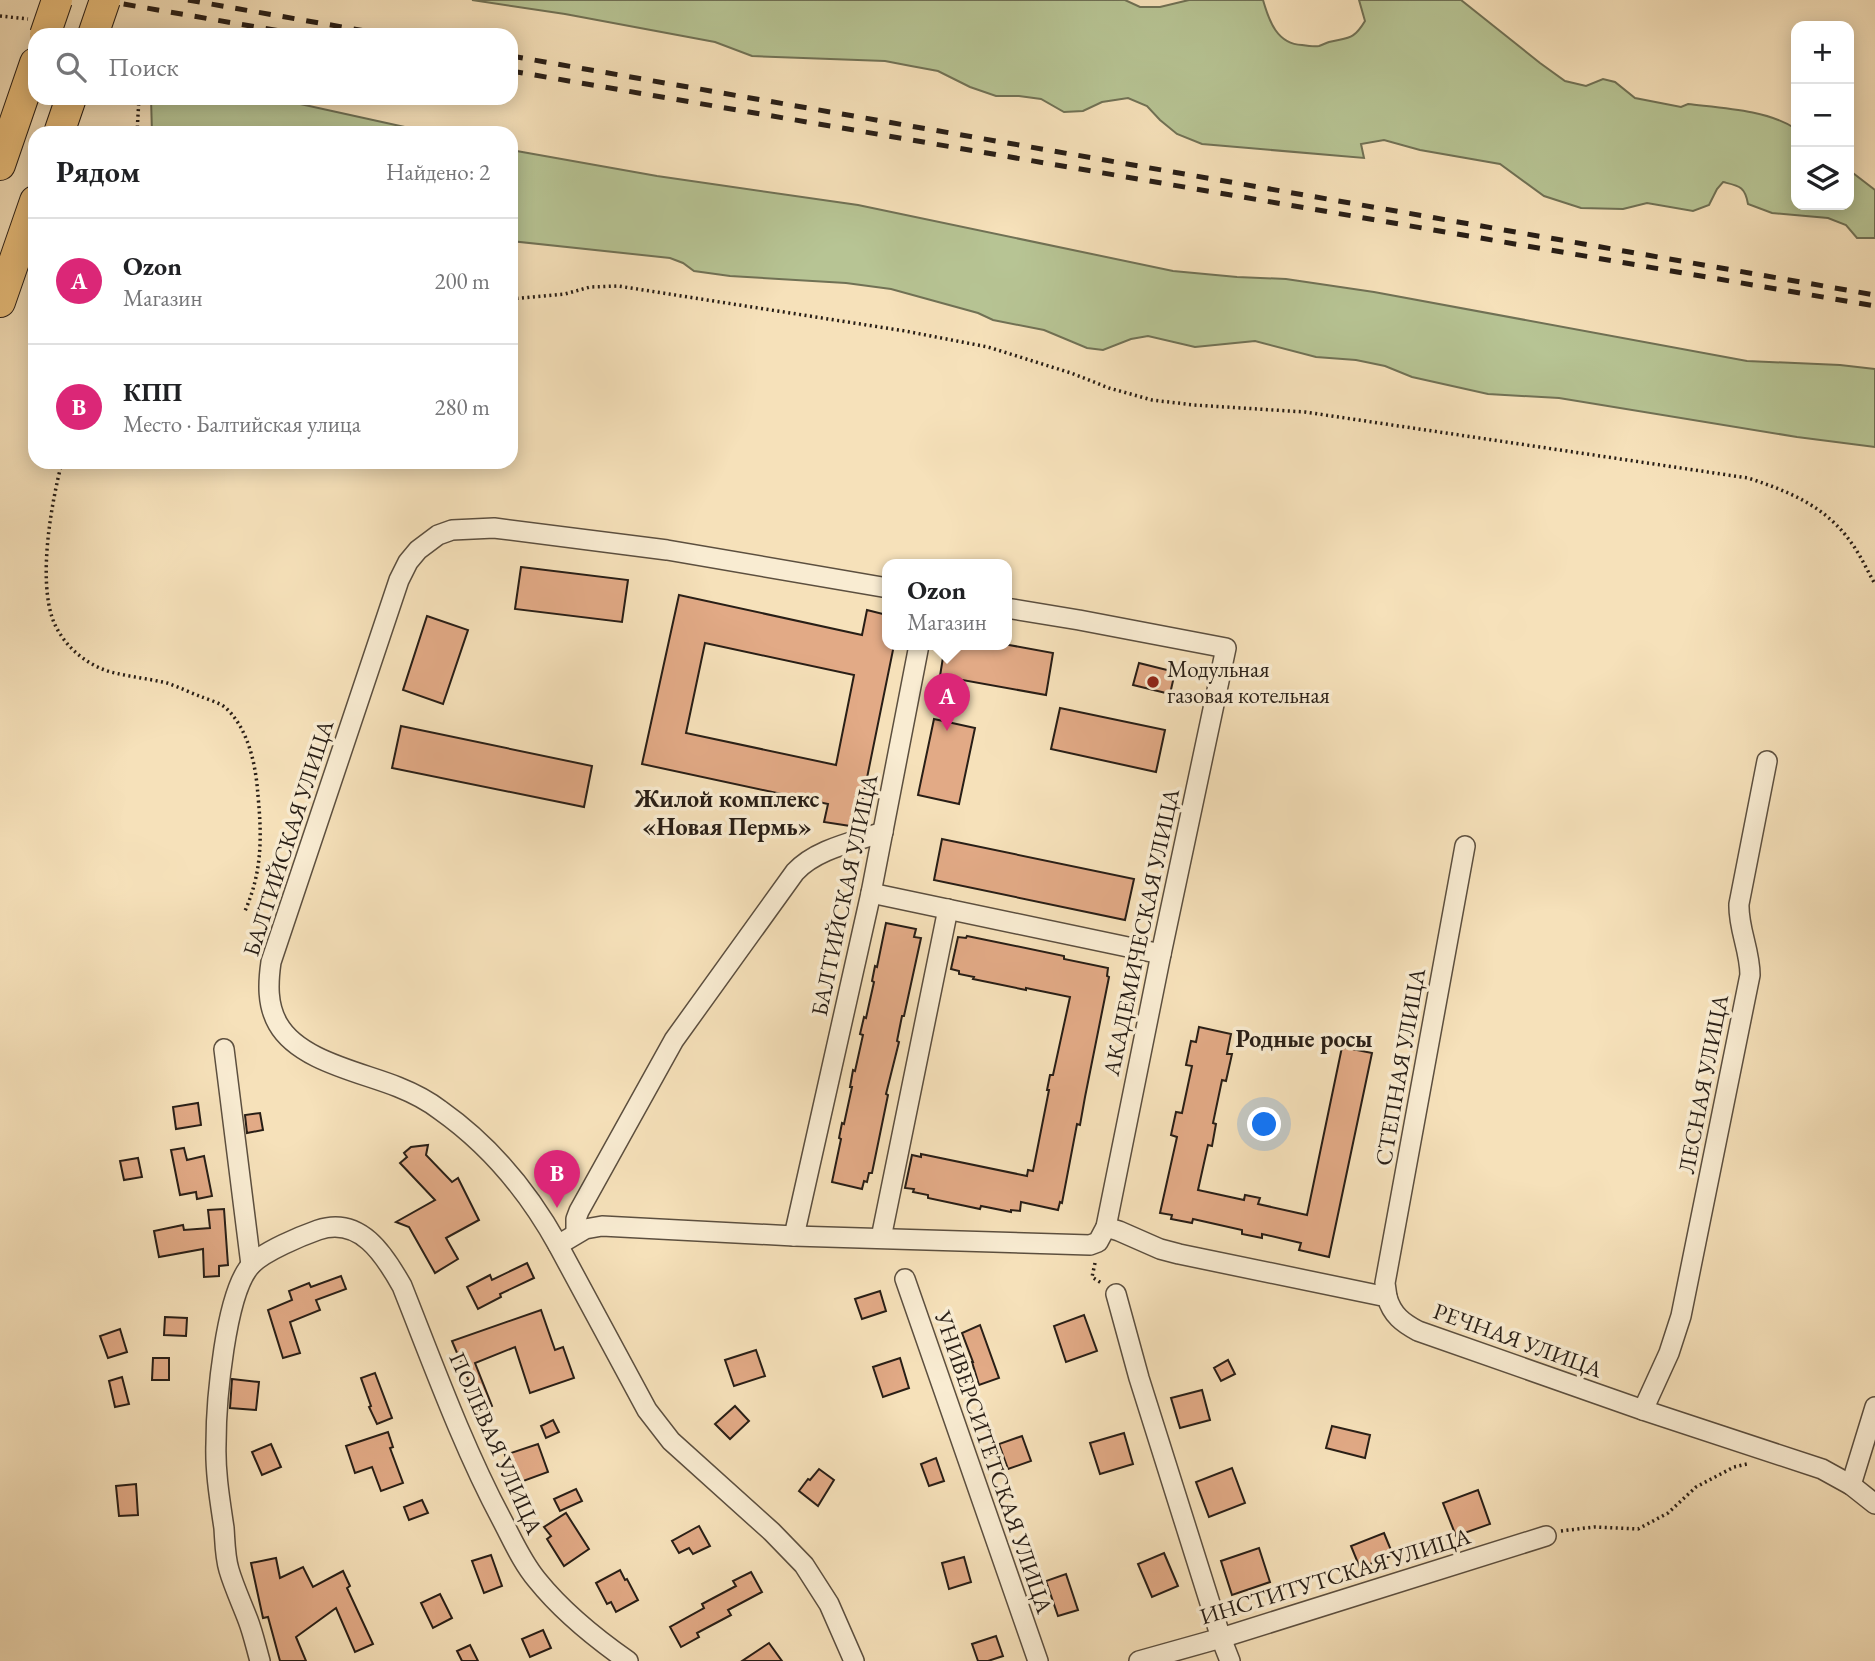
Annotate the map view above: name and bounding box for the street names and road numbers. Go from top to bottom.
street label: БАЛТИЙСКАЯ УЛИЦА [236,715,341,960]
street label: БАЛТИЙСКАЯ УЛИЦА [804,770,885,1019]
street label: АКАДЕМИЧЕСКАЯ УЛИЦА [1096,784,1186,1079]
street label: СТЕПНАЯ УЛИЦА [1368,965,1432,1168]
street label: ЛЕСНАЯ УЛИЦА [1671,991,1735,1176]
street label: РЕЧНАЯ УЛИЦА [1429,1296,1608,1385]
street label: УНИВЕРСИТЕТСКАЯ УЛИЦА [928,1306,1060,1618]
street label: ПОЛЕВАЯ УЛИЦА [442,1347,550,1540]
street label: ИНСТИТУТСКАЯ УЛИЦА [1196,1520,1475,1631]

